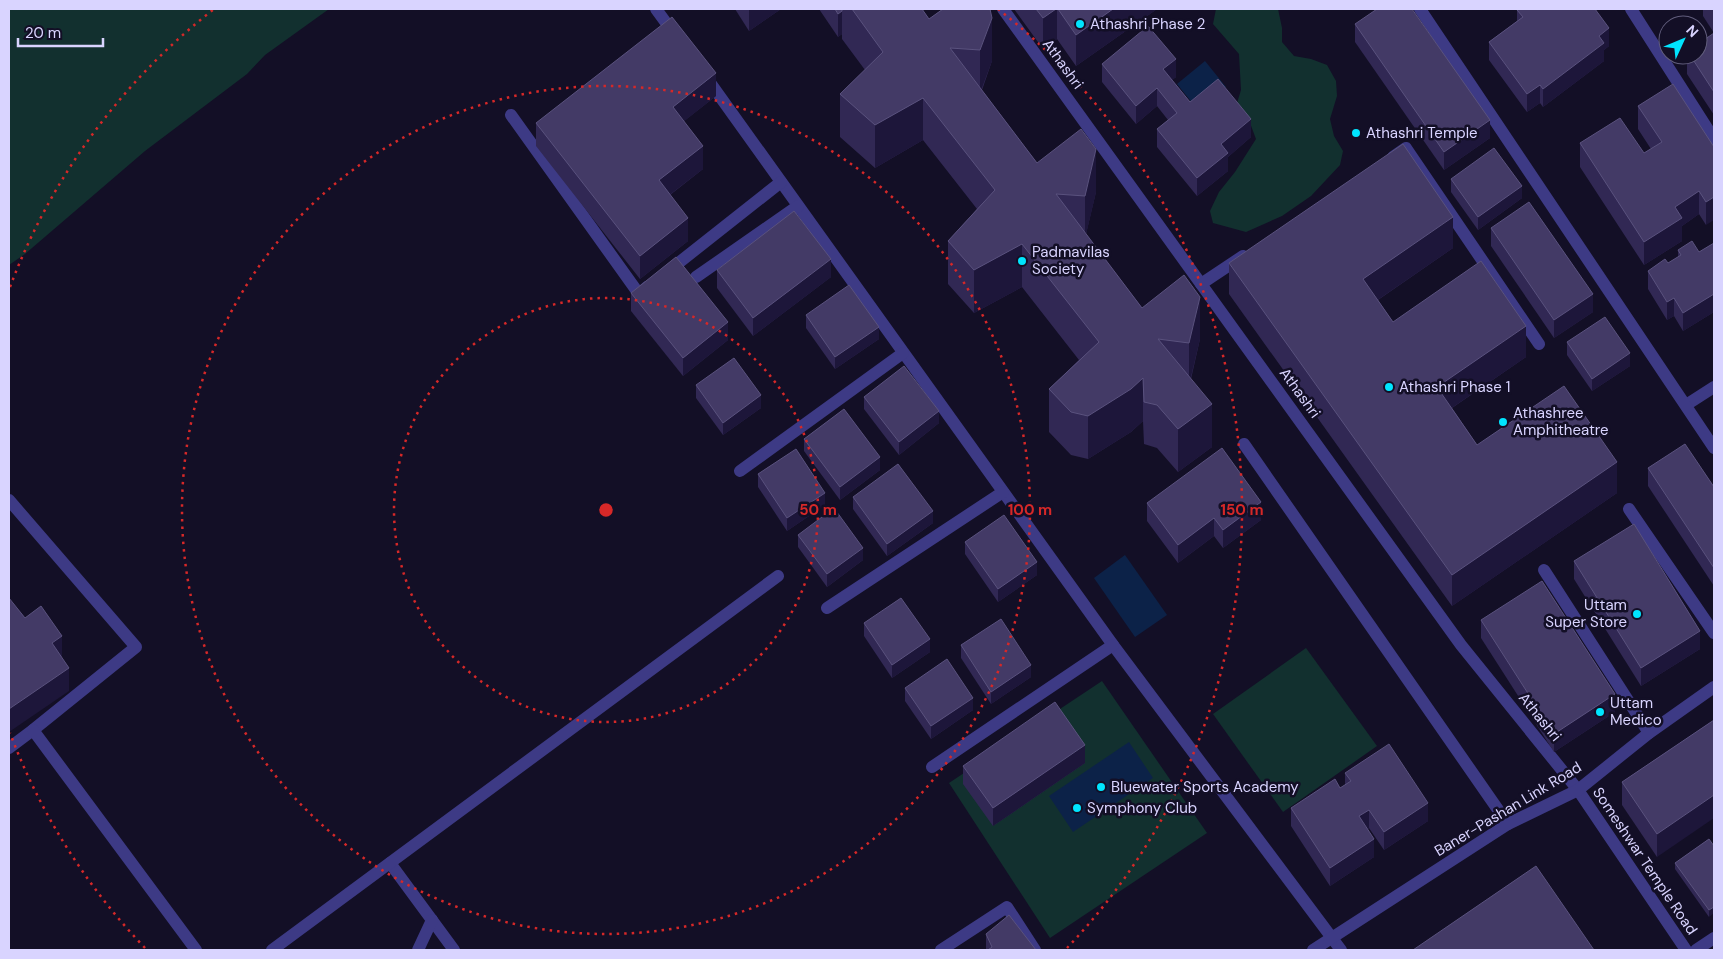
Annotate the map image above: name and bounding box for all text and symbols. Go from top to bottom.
place label: Athashri Phase 2 [1090,14,1205,34]
scale bar [18,15,102,47]
north arrow [1658,15,1708,65]
marker: Athashri Phase 2 [1074,18,1086,30]
text: N [1682,21,1702,41]
text: 20 m [25,23,61,43]
street label: Athashri [1038,35,1088,93]
place label: Athashri Temple [1366,123,1478,143]
marker: Athashri Temple [1350,127,1362,139]
place label: Padmavilas Society [1032,242,1110,279]
marker: Padmavilas Society [1016,255,1028,267]
street label: Athashri [1275,364,1325,422]
place label: Athashri Phase 1 [1399,377,1511,397]
marker: Athashri Phase 1 [1383,381,1395,393]
place label: Athashree Amphitheatre [1513,403,1609,440]
marker: Athashree Amphitheatre [1497,416,1509,428]
text: 50 m [799,500,837,520]
text: 100 m [1008,500,1052,520]
text: 150 m [1221,500,1264,520]
centre of rings [597,501,615,519]
place label: Uttam Super Store [1545,595,1627,632]
marker: Uttam Super Store [1631,608,1643,620]
street label: Athashri [1514,688,1566,746]
place label: Uttam Medico [1610,693,1662,730]
marker: Uttam Medico [1594,706,1606,718]
street label: Baner-Pashan Link Road [1431,757,1585,861]
place label: Bluewater Sports Academy [1111,777,1299,797]
marker: Bluewater Sports Academy [1095,781,1107,793]
street label: Someshwar Temple Road [1588,783,1702,939]
place label: Symphony Club [1087,798,1197,818]
marker: Symphony Club [1071,802,1083,814]

